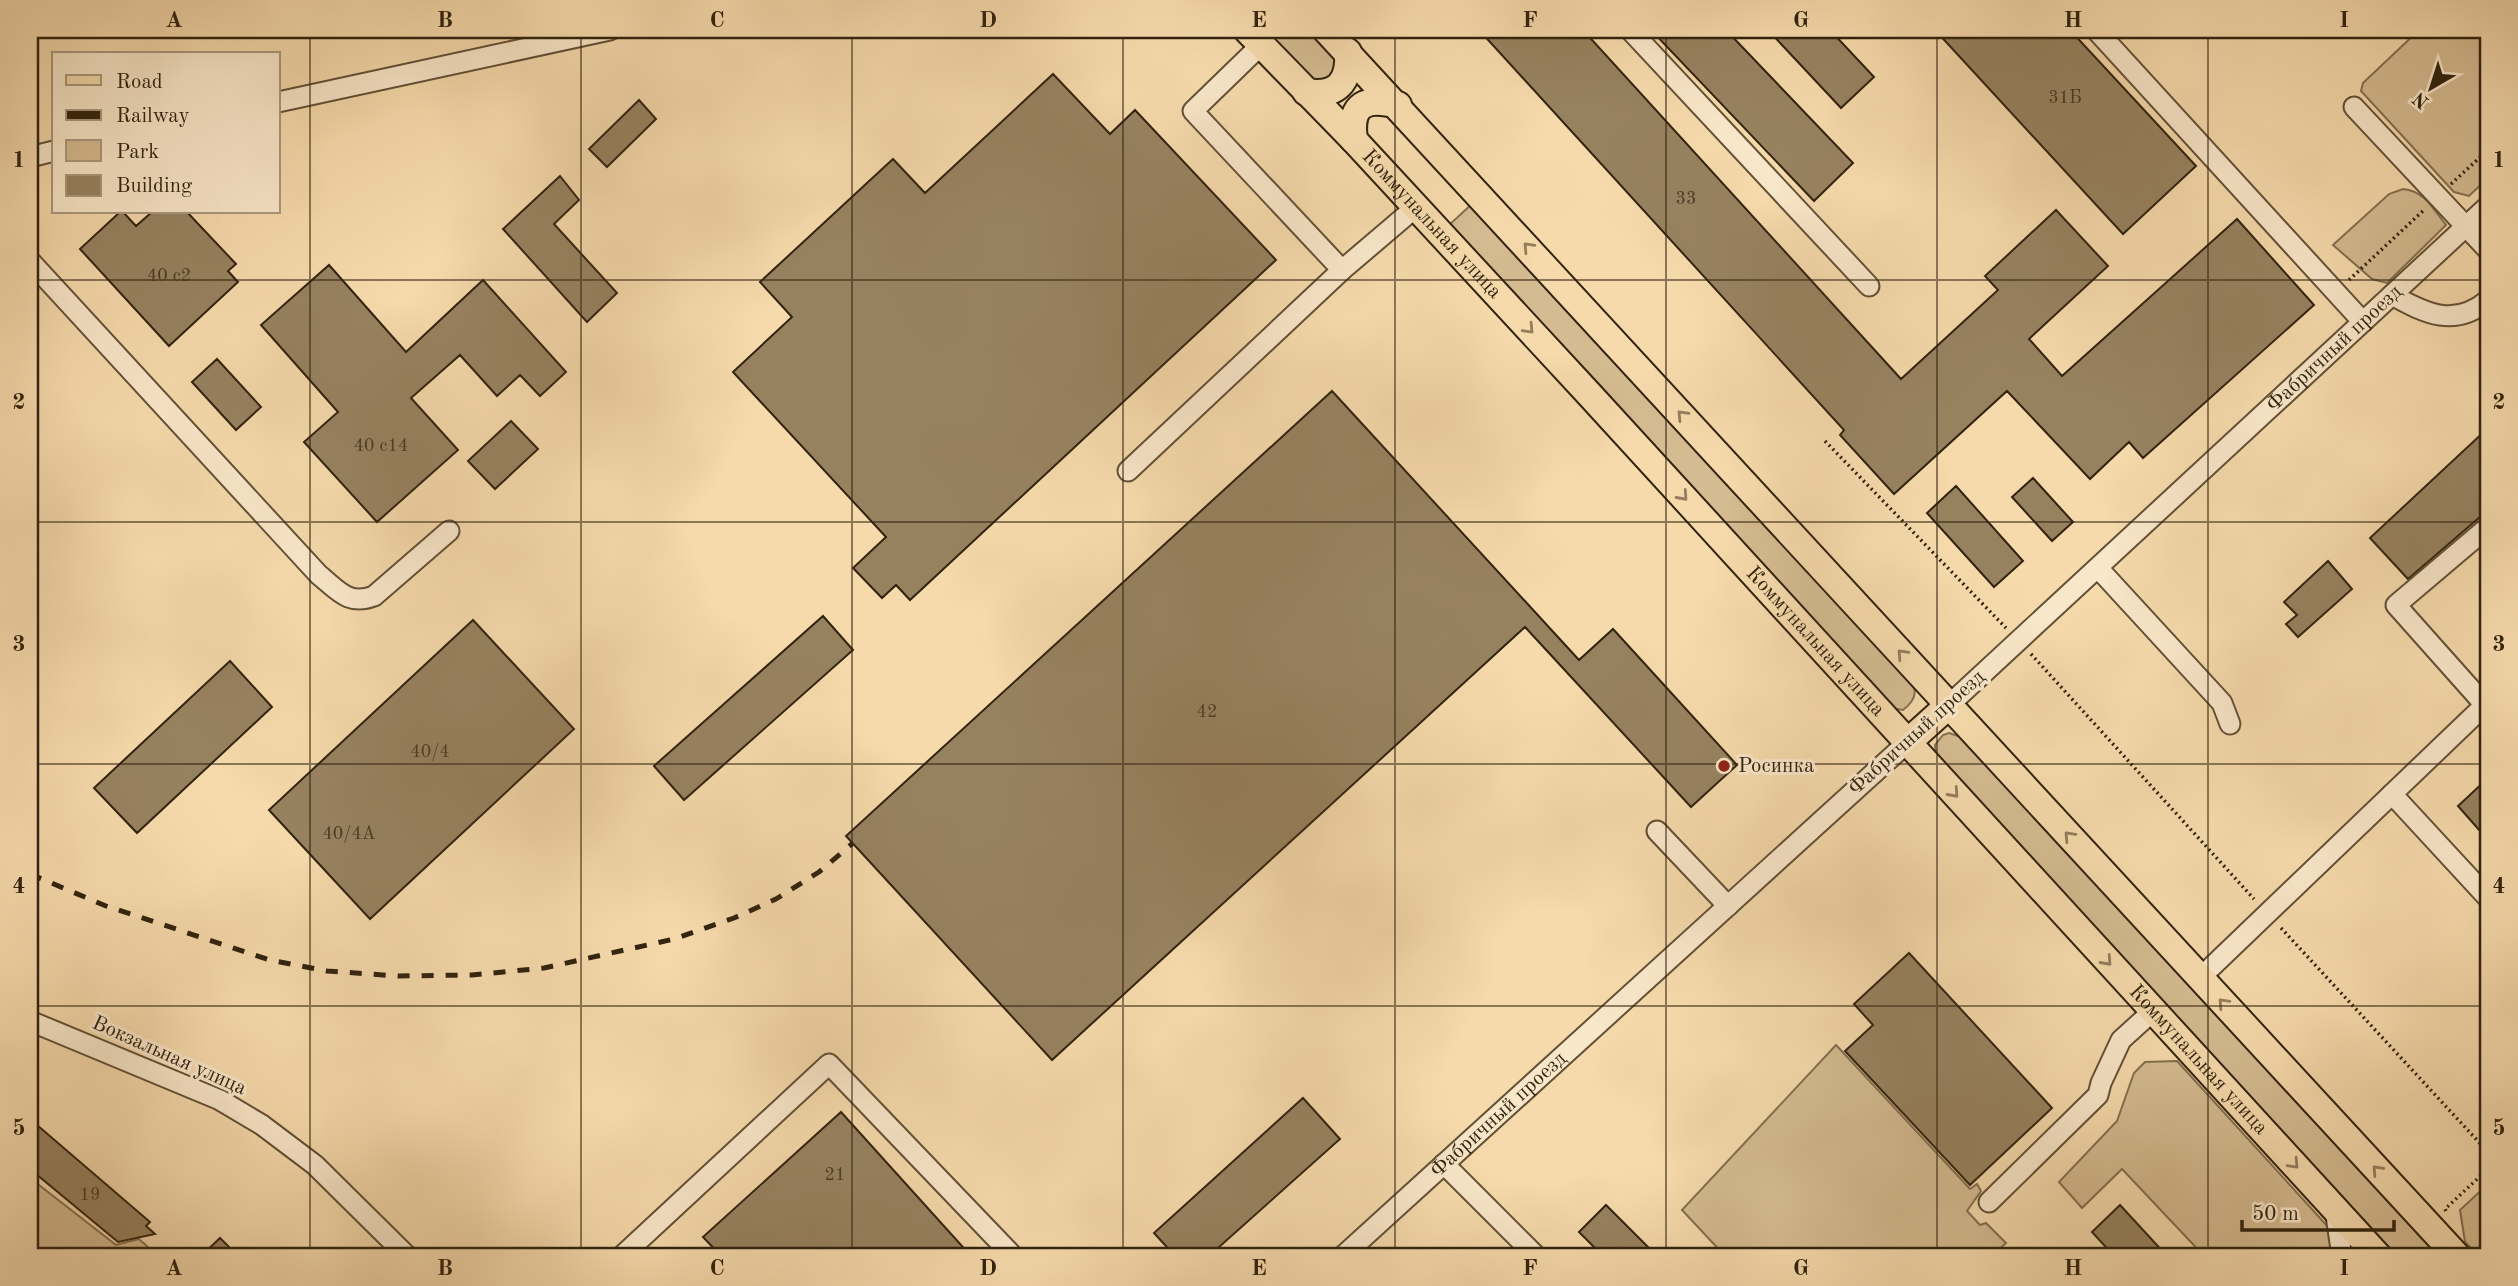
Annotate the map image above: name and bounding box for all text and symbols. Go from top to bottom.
text: A [165,9,183,32]
text: B [437,9,453,32]
text: C [709,9,725,32]
text: D [979,9,997,32]
text: E [1251,9,1267,32]
text: F [1522,9,1538,32]
text: G [1793,9,1809,32]
text: H [2064,9,2082,32]
text: I [2339,9,2349,32]
legend [52,52,280,214]
north arrow [2396,52,2466,122]
text: Road [116,72,163,93]
text: N [2410,87,2433,111]
house number: 31Б [2048,89,2082,107]
text: Railway [116,106,190,127]
text: Park [116,142,159,163]
street label: Коммунальная улица [1358,145,1506,303]
text: 1 [12,149,26,172]
text: 1 [2492,149,2506,172]
text: Building [116,176,193,197]
house number: 33 [1676,190,1696,208]
one-way arrow [1524,242,1536,255]
house number: 40 c2 [147,267,191,285]
street label: Фабричный проезд [2263,280,2406,416]
one-way arrow [1520,321,1533,334]
text: 2 [12,391,26,414]
text: 2 [2492,391,2506,414]
one-way arrow [1678,410,1690,423]
house number: 40 c14 [354,437,408,455]
one-way arrow [1675,488,1687,501]
street label: Коммунальная улица [1742,563,1889,720]
text: 3 [12,633,26,656]
text: 3 [2492,633,2506,656]
one-way arrow [1898,649,1911,662]
street label: Фабричный проезд [1845,666,1990,800]
house number: 42 [1197,703,1217,721]
house number: 40/4 [410,743,450,761]
place label: Росинка [1738,756,1814,777]
marker: Росинка [1716,758,1732,774]
one-way arrow [1945,784,1958,797]
house number: 40/4А [322,825,376,843]
one-way arrow [2065,831,2077,844]
text: 4 [12,875,26,898]
text: 4 [2492,875,2506,898]
one-way arrow [2099,953,2111,966]
street label: Коммунальная улица [2125,981,2272,1139]
one-way arrow [2218,998,2231,1011]
street label: Вокзальная улица [89,1013,249,1099]
street label: Фабричный проезд [1426,1047,1571,1182]
text: 5 [12,1117,26,1140]
text: 5 [2492,1117,2506,1140]
one-way arrow [2286,1156,2298,1169]
one-way arrow [2373,1165,2385,1178]
house number: 21 [825,1166,845,1184]
house number: 19 [80,1186,100,1204]
scale bar [2242,1188,2394,1232]
text: 50 m [2252,1204,2299,1225]
text: A [165,1257,183,1280]
text: B [437,1257,453,1280]
text: C [709,1257,725,1280]
text: D [979,1257,997,1280]
text: E [1251,1257,1267,1280]
text: F [1522,1257,1538,1280]
text: G [1793,1257,1809,1280]
text: H [2064,1257,2082,1280]
text: I [2339,1257,2349,1280]

